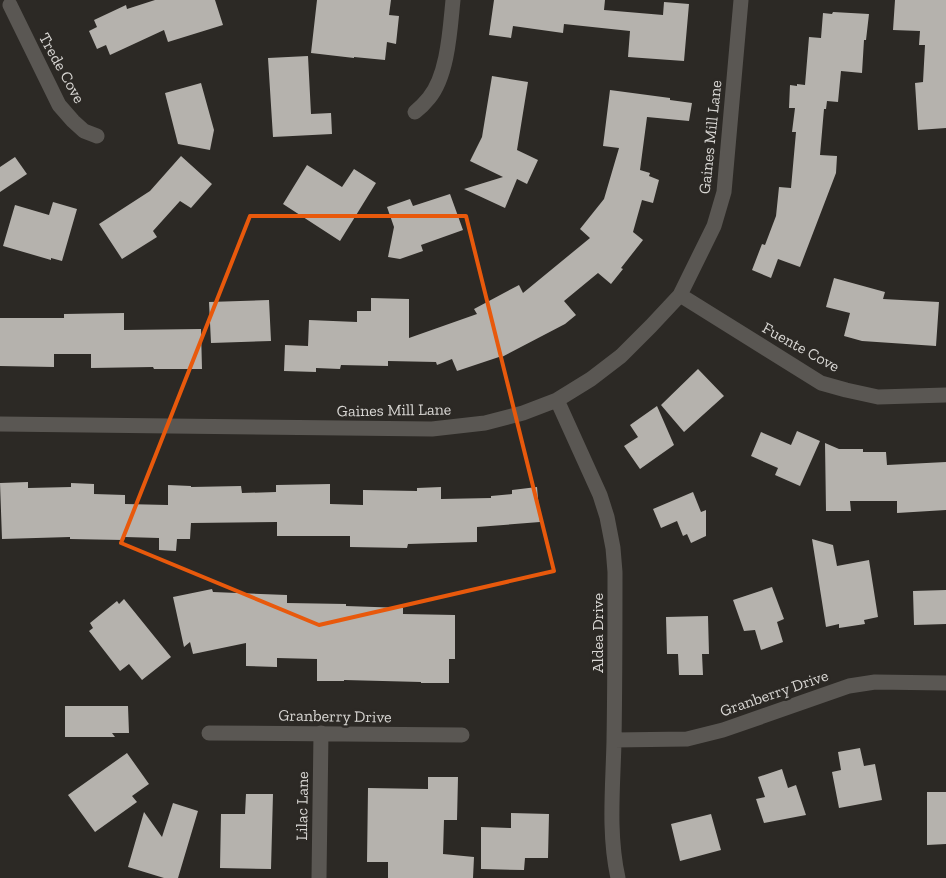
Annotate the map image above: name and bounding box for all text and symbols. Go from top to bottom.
street label: Trede Cove [35,29,89,107]
street label: Gaines Mill Lane [695,79,725,195]
street label: Fuente Cove [759,318,843,376]
street label: Gaines Mill Lane [337,400,451,420]
street label: Aldea Drive [588,593,607,673]
street label: Granberry Drive [717,666,831,720]
street label: Granberry Drive [278,706,392,726]
street label: Lilac Lane [292,771,312,841]

